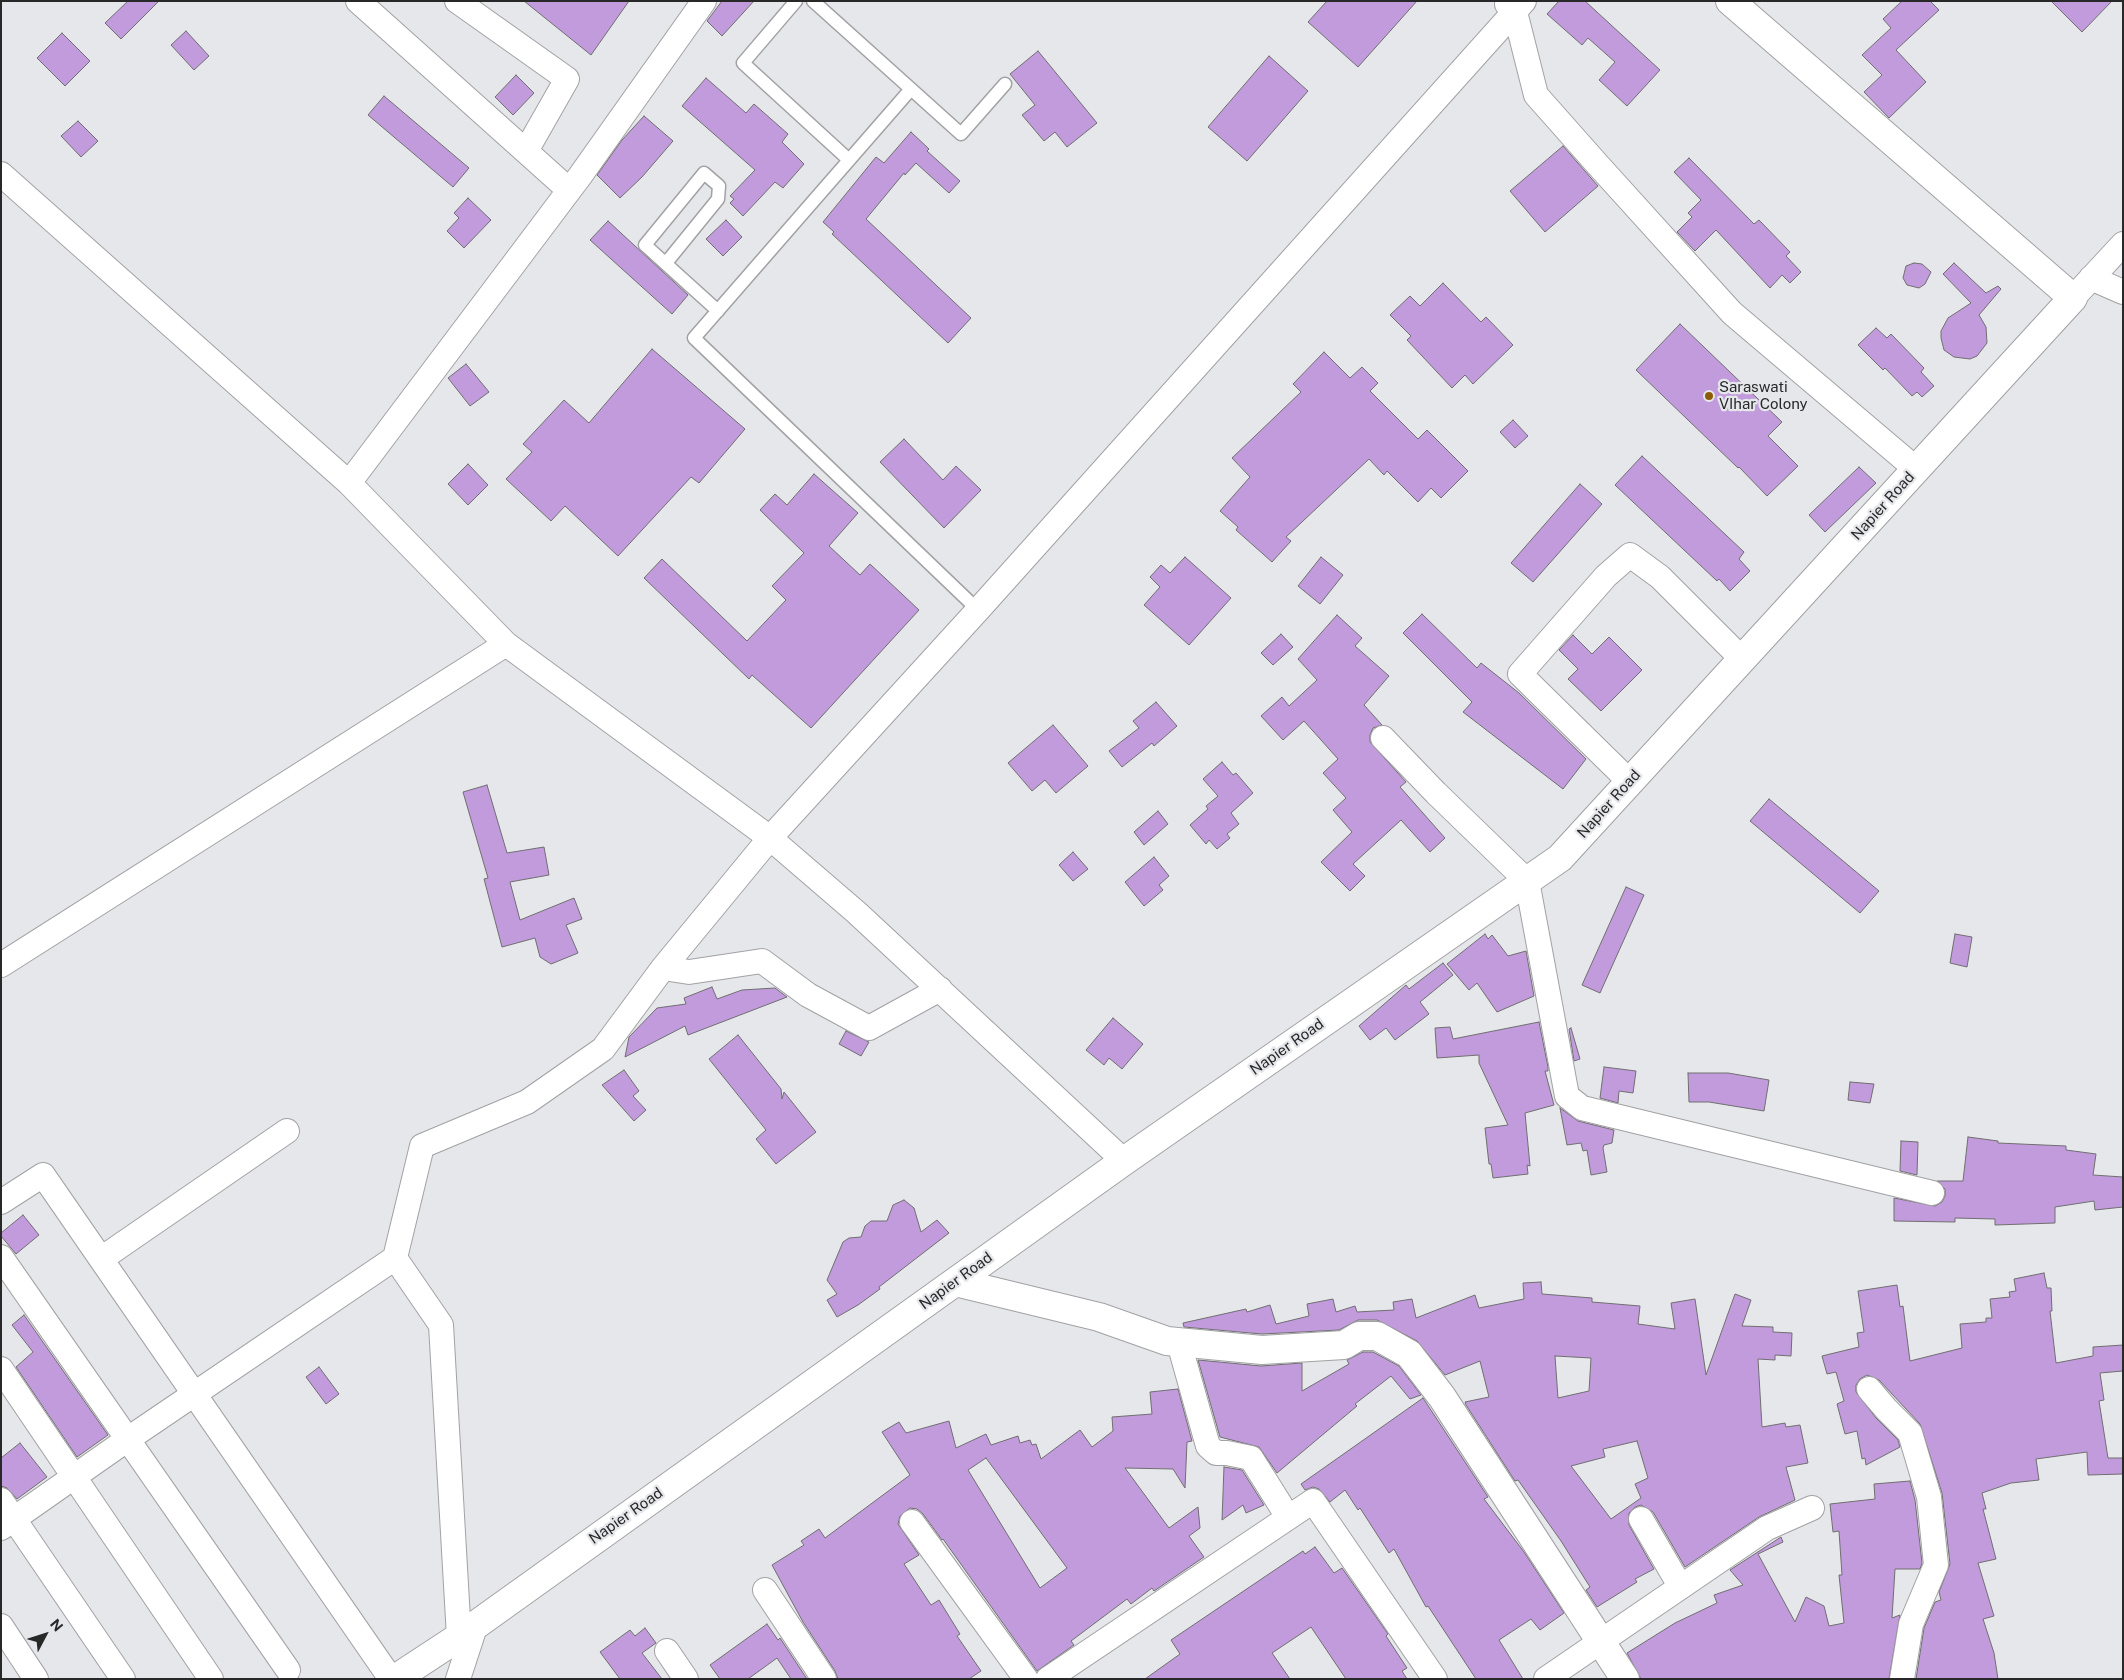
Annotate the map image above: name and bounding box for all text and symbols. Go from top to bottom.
place label: Saraswati VIhar Colony [1719,378,1808,413]
marker: Saraswati VIhar Colony [1703,390,1715,402]
street label: Napier Road [1848,468,1918,544]
street label: Napier Road [1574,766,1644,842]
street label: Napier Road [1247,1015,1327,1079]
street label: Napier Road [916,1249,996,1313]
street label: Napier Road [586,1484,666,1548]
north arrow [20,1610,70,1660]
text: N [47,1616,66,1635]

